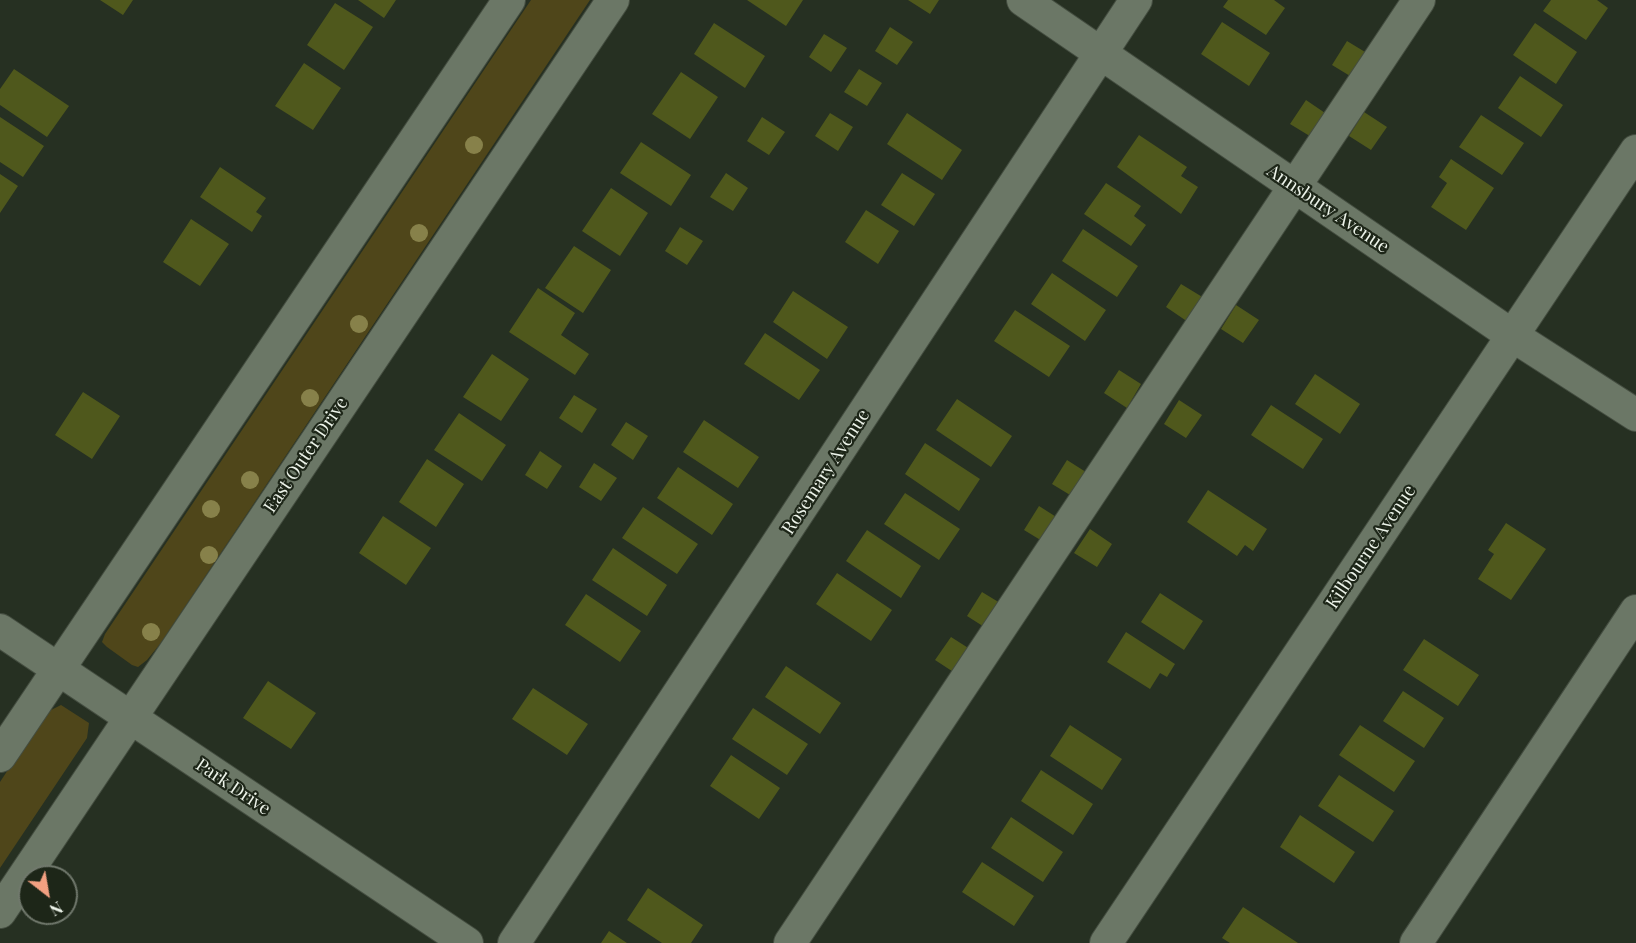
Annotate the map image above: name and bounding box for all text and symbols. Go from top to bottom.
street label: Annsbury Avenue [1263,160,1393,258]
street label: East Outer Drive [259,393,353,517]
street label: Rosemary Avenue [778,405,874,539]
street label: Kilbourne Avenue [1322,481,1420,613]
street label: Park Drive [192,754,274,820]
north arrow [18,865,78,925]
text: N [46,897,67,921]

